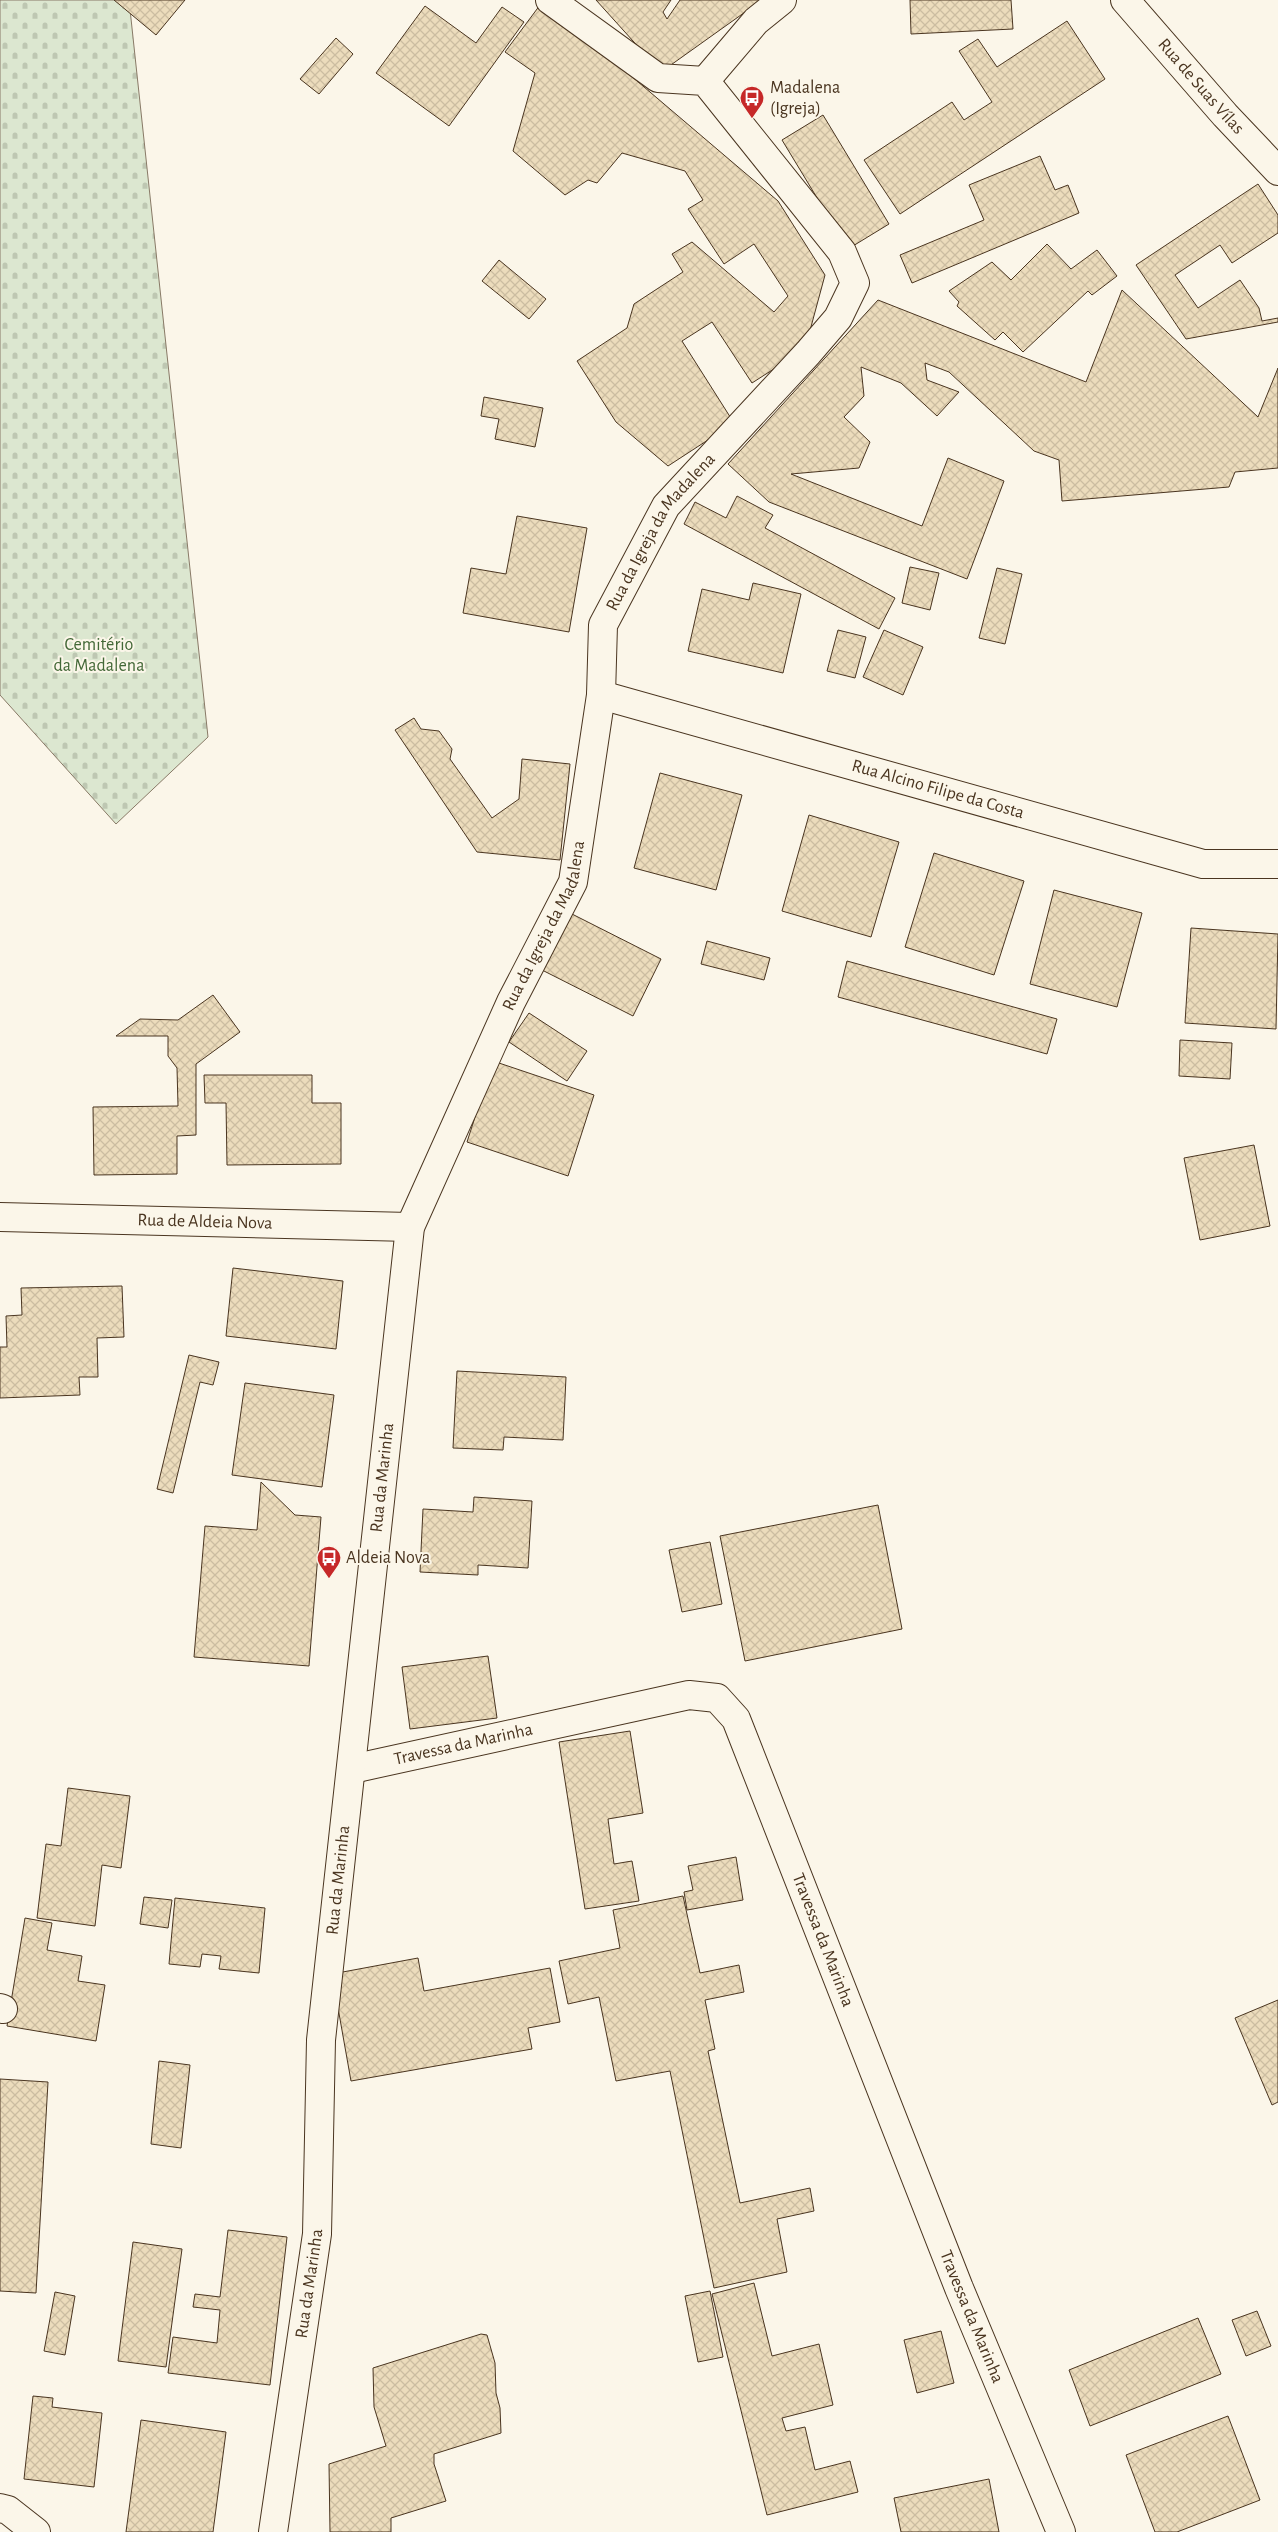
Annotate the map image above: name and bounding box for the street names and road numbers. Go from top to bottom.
street label: Rua de Suas Vílas [1154,35,1247,138]
street label: Rua da Igreja da Madalena [603,450,719,614]
street label: Rua Alcino Filipe da Costa [850,757,1026,822]
street label: Rua da Igreja da Madalena [499,839,588,1013]
street label: Rua de Aldeia Nova [137,1211,273,1233]
street label: Rua da Marinha [368,1422,398,1533]
street label: Travessa da Marinha [392,1721,535,1769]
street label: Rua da Marinha [324,1825,353,1936]
street label: Travessa da Marinha [788,1871,857,2009]
street label: Rua da Marinha [293,2229,326,2339]
street label: Travessa da Marinha [936,2248,1007,2386]

